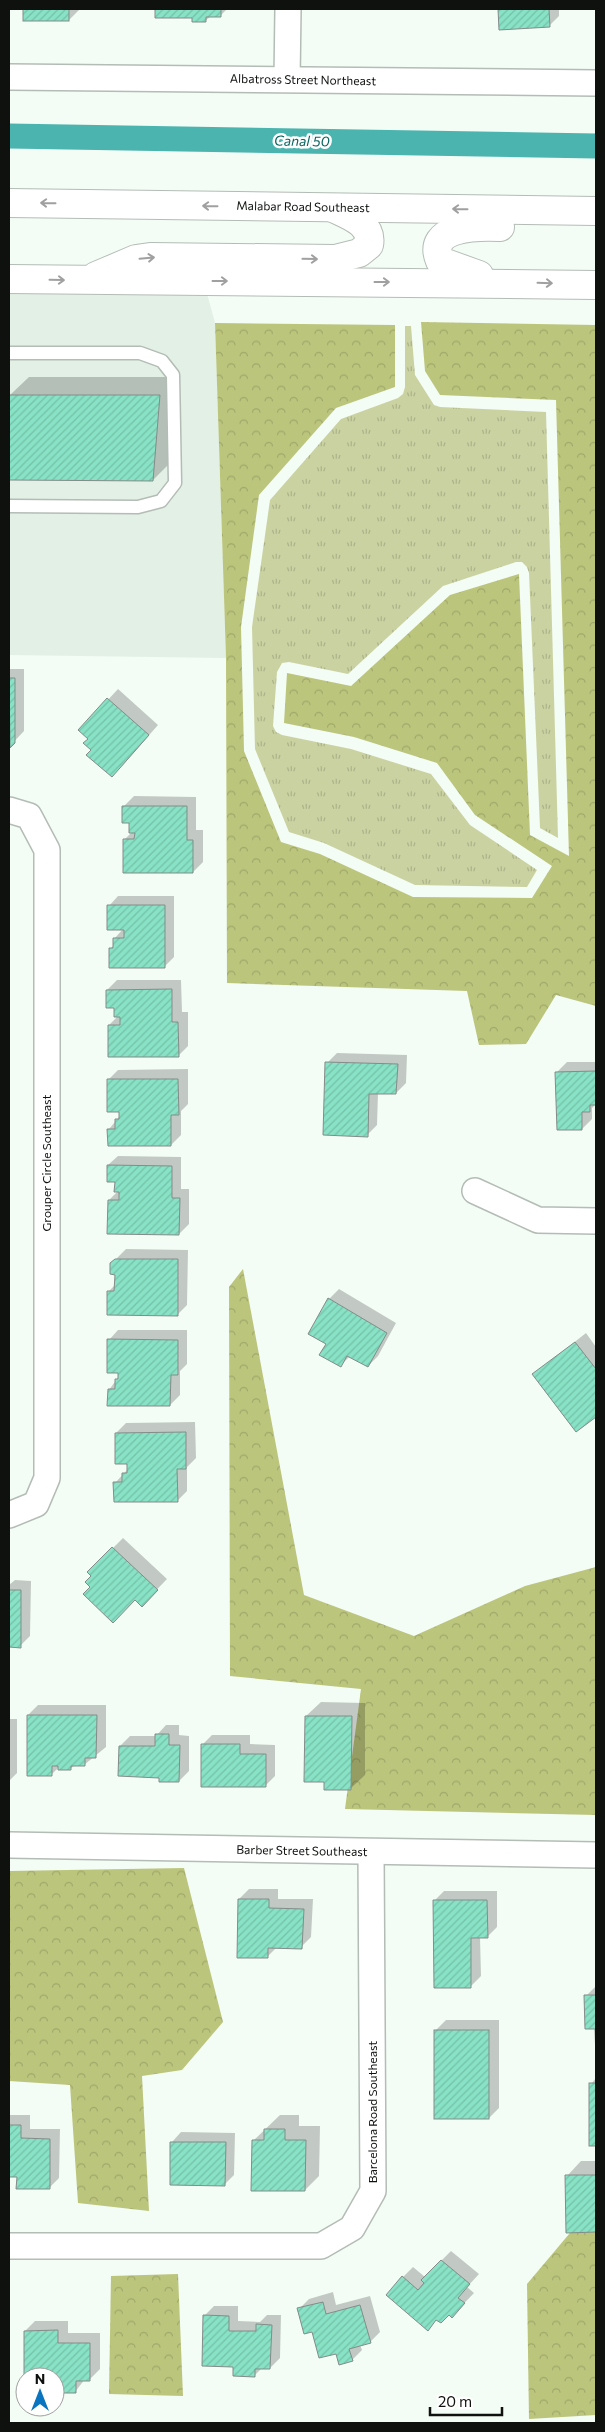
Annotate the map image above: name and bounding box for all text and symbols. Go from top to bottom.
street label: Albatross Street Northeast [230,71,376,87]
water label: Canal 50 [274,132,330,149]
one-way arrow [40,198,56,208]
street label: Malabar Road Southeast [236,198,370,214]
one-way arrow [202,201,218,211]
one-way arrow [452,204,468,214]
one-way arrow [139,253,155,263]
one-way arrow [302,254,318,264]
one-way arrow [49,275,65,285]
one-way arrow [212,276,228,286]
one-way arrow [374,277,390,286]
one-way arrow [536,278,553,288]
street label: Grouper Circle Southeast [39,1094,53,1231]
street label: Barber Street Southeast [236,1842,368,1858]
street label: Barcelona Road Southeast [365,2041,379,2183]
north arrow [15,2367,65,2417]
text: N [35,2370,45,2387]
scale bar [430,2384,502,2416]
text: 20 m [438,2392,472,2410]

